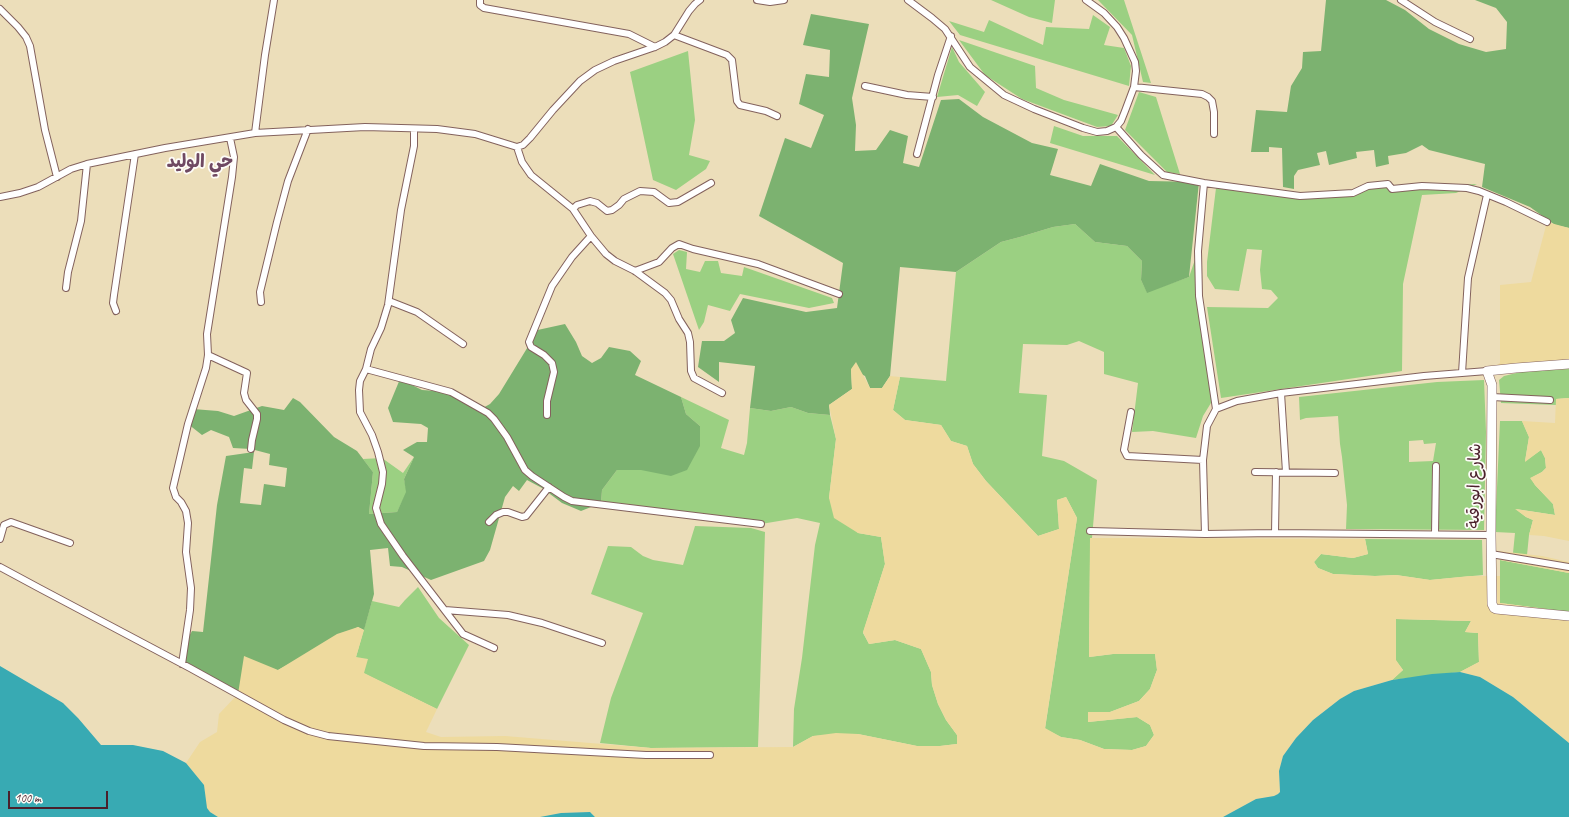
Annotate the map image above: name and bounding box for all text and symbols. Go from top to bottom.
district label: حي الوليد [167,151,233,173]
street label: شارع ابورقية [1464,443,1486,529]
scale bar [10,783,110,809]
text: 100 m [15,790,41,806]

